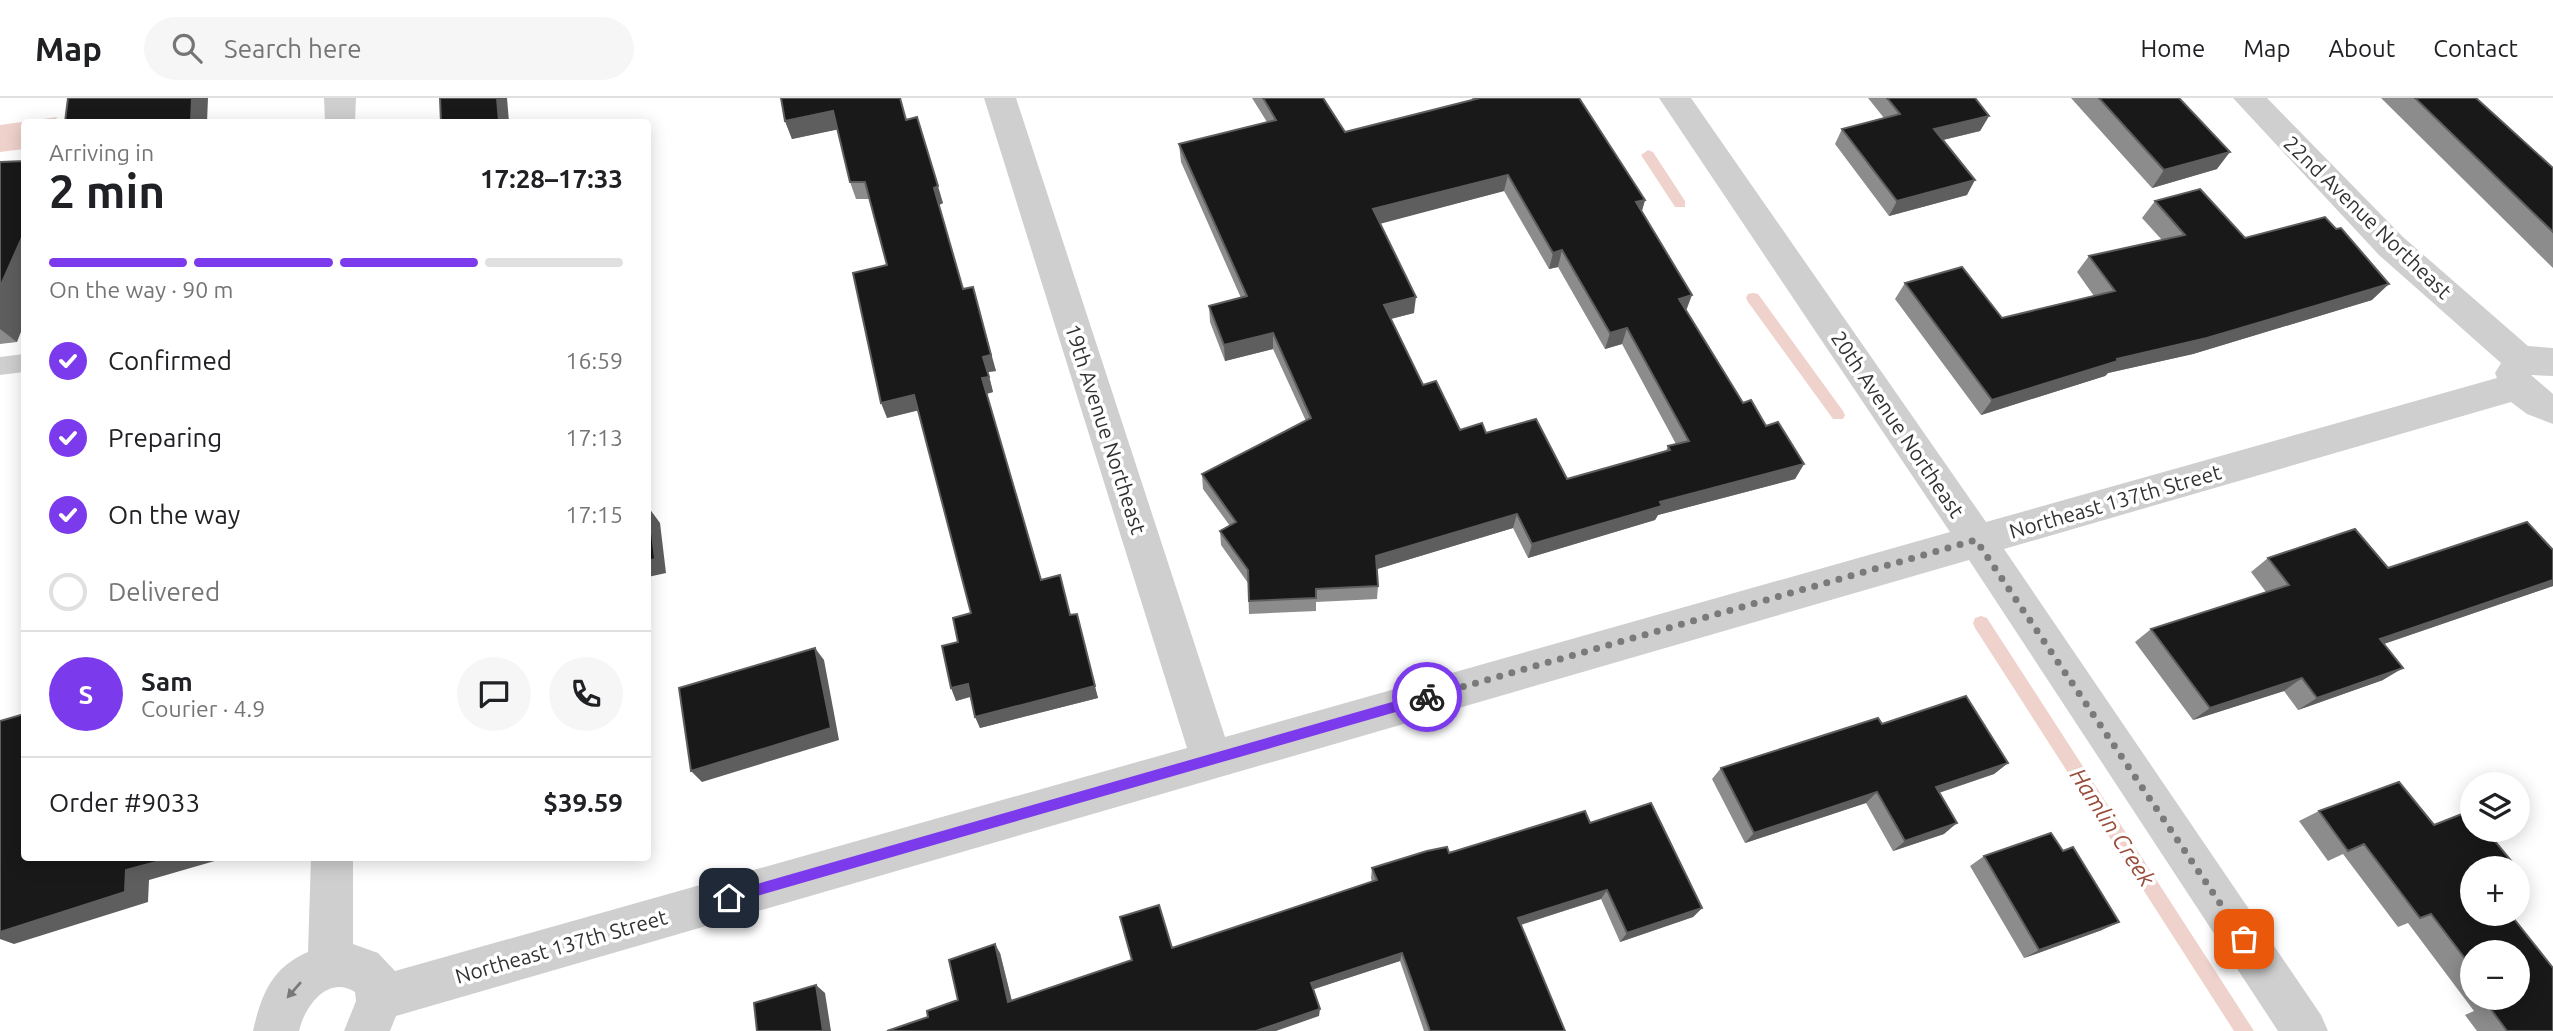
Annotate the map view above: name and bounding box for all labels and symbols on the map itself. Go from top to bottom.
street label: 22nd Avenue Northeast [2279,131,2457,303]
street label: 19th Avenue Northeast [1061,321,1151,537]
street label: 20th Avenue Northeast [1827,326,1969,522]
street label: Northeast 137th Street [2006,459,2224,543]
courier [1392,662,1462,732]
water label: Hamlin Creek [2066,763,2161,891]
pin [699,868,759,928]
street label: Northeast 137th Street [452,904,670,988]
pin [2214,909,2274,969]
one-way arrow [286,981,302,998]

